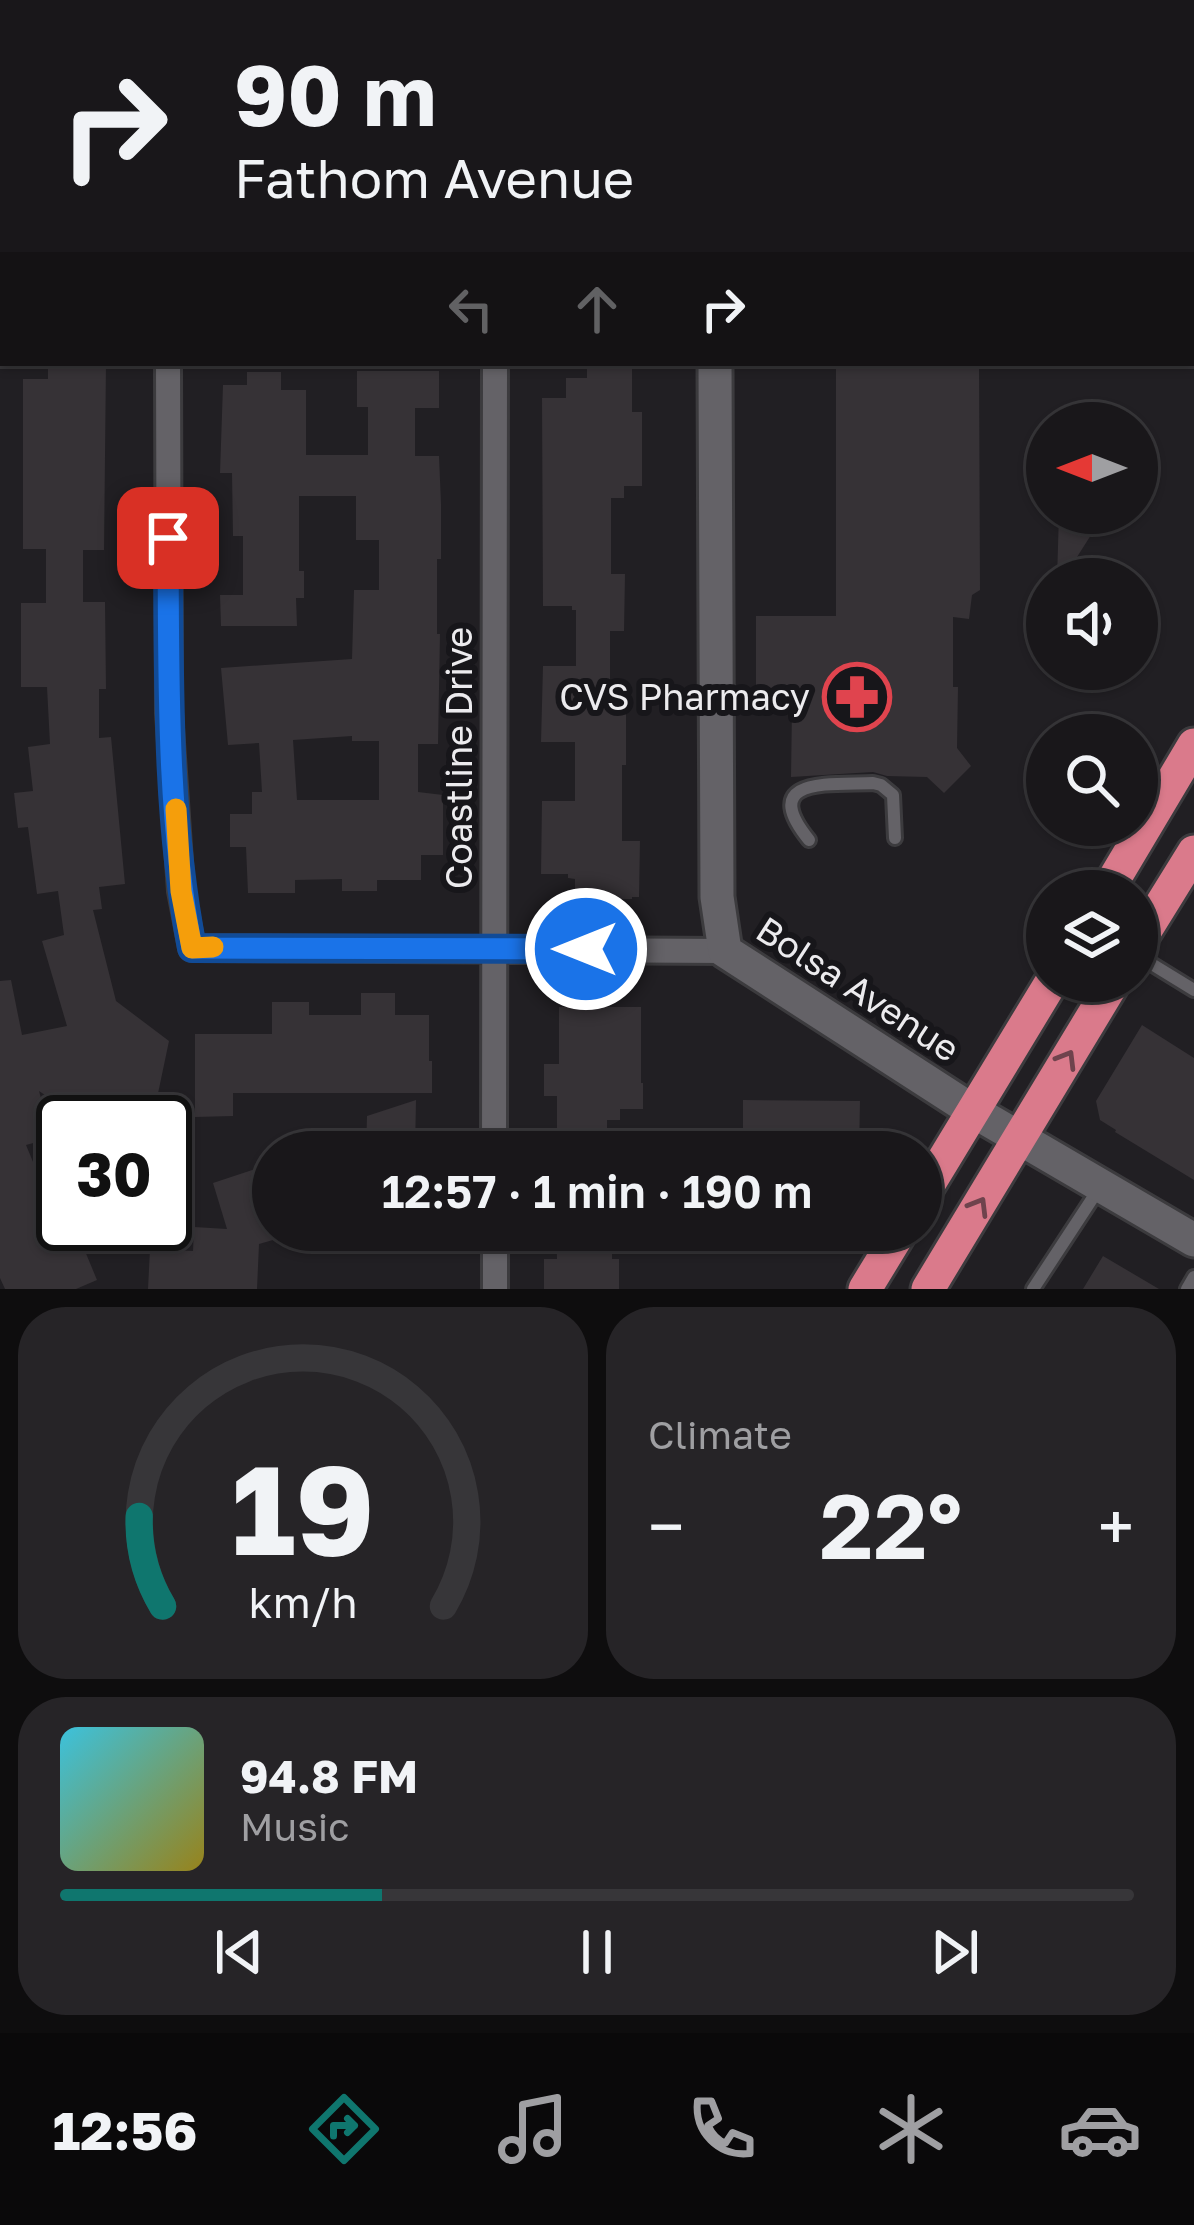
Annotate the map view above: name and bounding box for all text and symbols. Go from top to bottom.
text: 90 m [234,44,436,144]
icon: right [36,48,192,204]
text: Fathom Avenue [234,145,634,210]
icon: left [438,276,504,342]
icon: ahead [564,276,630,342]
icon: right [690,276,756,342]
north arrow [1026,402,1158,534]
map controls [1026,402,1158,1002]
pin [117,487,219,589]
icon: arrive [135,505,201,571]
button: sound [1026,558,1158,690]
street label: Coastline Drive [437,627,480,889]
pharmacy icon: CVS Pharmacy [822,662,892,732]
place label: CVS Pharmacy [559,675,810,718]
button: search [1026,714,1158,846]
button: layers [1026,870,1158,1002]
position arrow [523,886,649,1012]
street label: Bolsa Avenue [749,907,968,1070]
one-way arrow [1053,1050,1075,1072]
speed limit sign: 30 [36,1095,192,1251]
text: 12:57 · 1 min · 190 m [382,1164,812,1218]
one-way arrow [965,1197,987,1219]
text: Climate [648,1411,792,1458]
text: 19 [231,1433,375,1582]
text: 22° [820,1471,962,1579]
text: − [648,1486,684,1566]
text: + [1098,1486,1134,1566]
text: km/h [248,1576,358,1627]
text: 94.8 FM [240,1749,418,1803]
text: Music [240,1803,350,1850]
icon: previous [206,1919,272,1985]
icon: pause [564,1919,630,1985]
icon: next [922,1919,988,1985]
icon: directions [302,2087,386,2171]
icon: music [491,2087,575,2171]
icon: phone [680,2087,764,2171]
icon: climate [869,2087,953,2171]
icon: car [1058,2087,1142,2171]
text: 12:56 [52,2097,198,2162]

